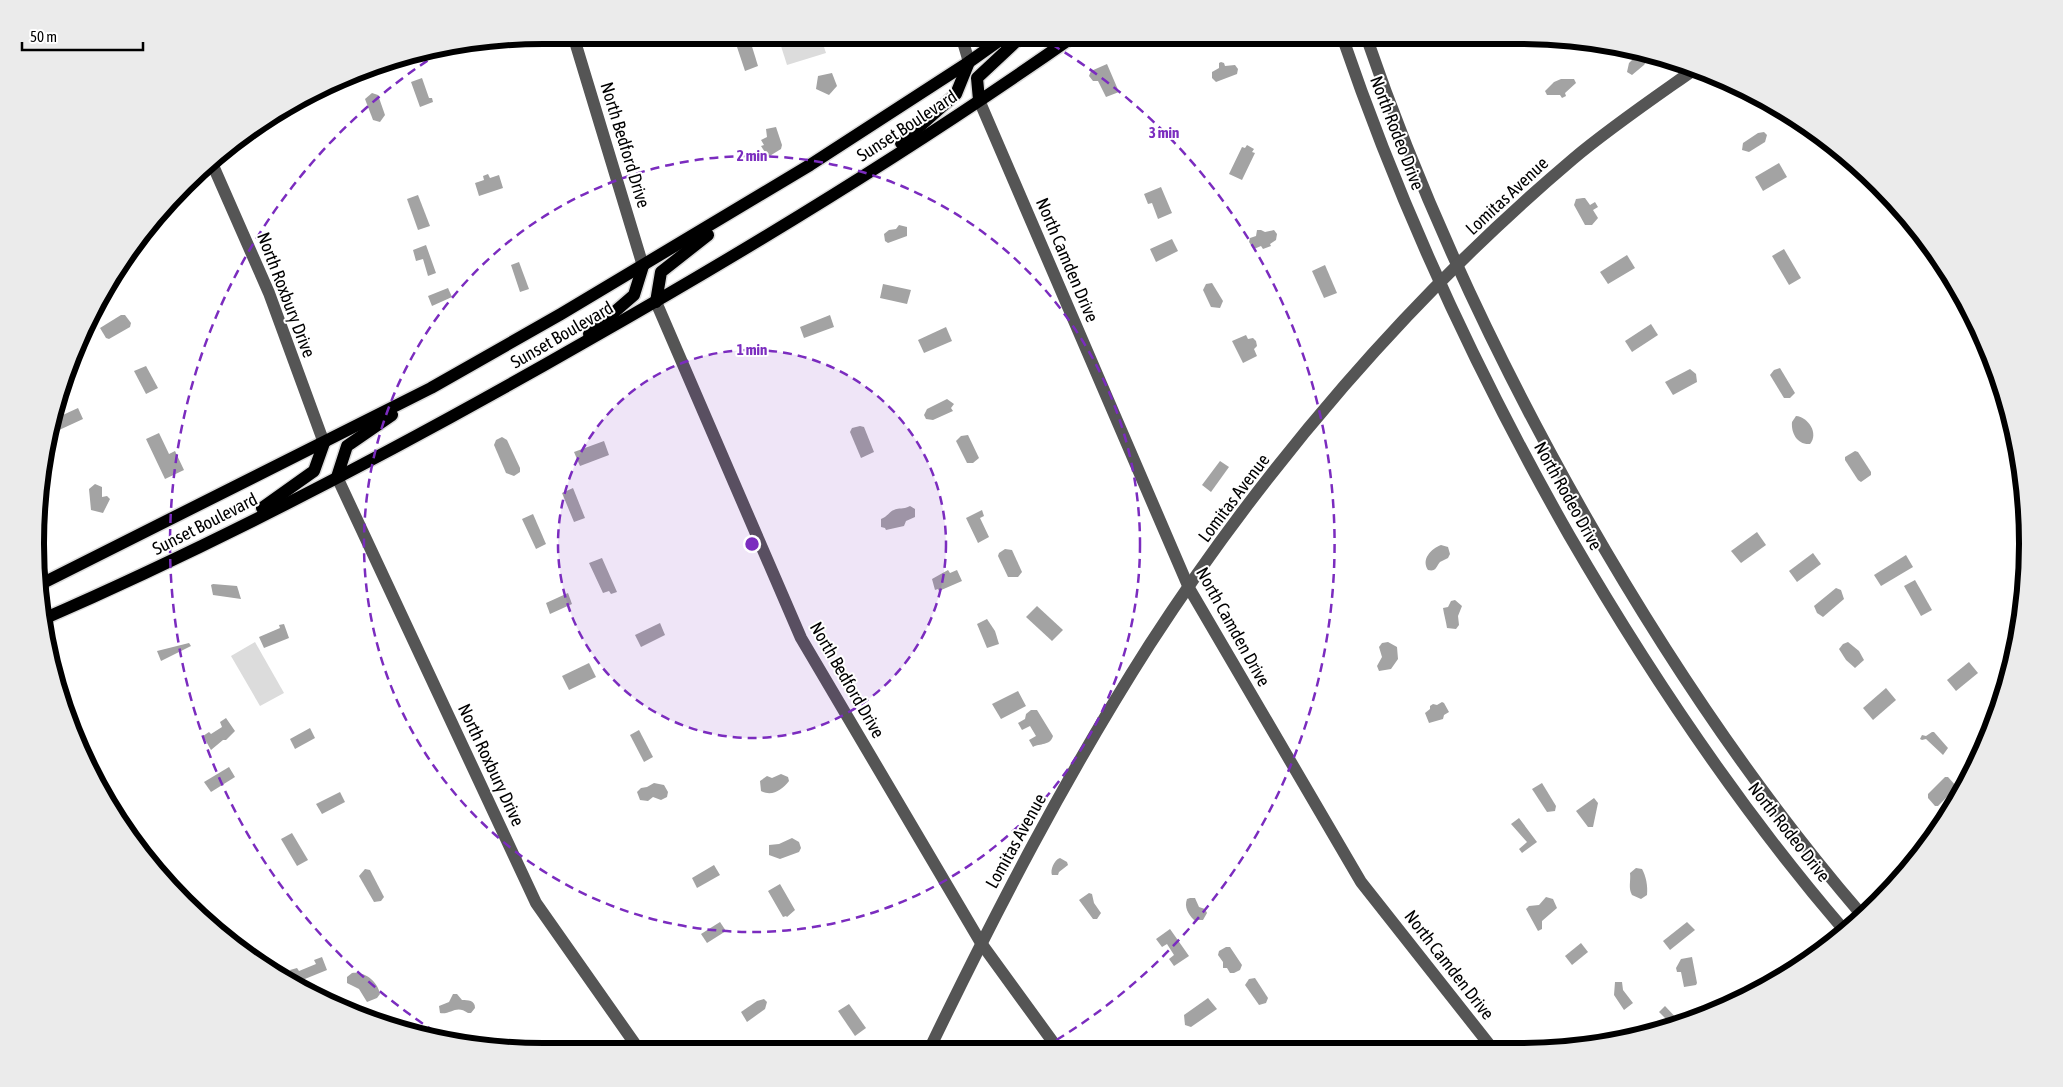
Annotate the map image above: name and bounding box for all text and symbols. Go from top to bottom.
scale bar [22,20,144,52]
text: 50 m [30,28,57,45]
street label: North Rodeo Drive [1366,73,1429,193]
street label: North Bedford Drive [596,79,655,210]
street label: Sunset Boulevard [853,85,961,166]
text: 3 min [1149,124,1179,141]
text: 2 min [737,147,767,164]
street label: Lomitas Avenue [1461,152,1552,239]
street label: North Camden Drive [1032,195,1103,325]
street label: North Roxbury Drive [253,229,320,360]
street label: Sunset Boulevard [507,297,617,372]
text: 1 min [737,341,767,358]
street label: North Rodeo Drive [1530,438,1607,554]
street label: Lomitas Avenue [1194,450,1274,546]
street label: Sunset Boulevard [149,488,261,559]
centre of rings [743,535,761,553]
street label: North Camden Drive [1192,564,1275,690]
street label: North Bedford Drive [806,618,889,741]
street label: North Roxbury Drive [454,700,529,829]
street label: North Rodeo Drive [1744,778,1835,886]
street label: Lomitas Avenue [981,790,1050,892]
street label: North Camden Drive [1400,906,1499,1024]

